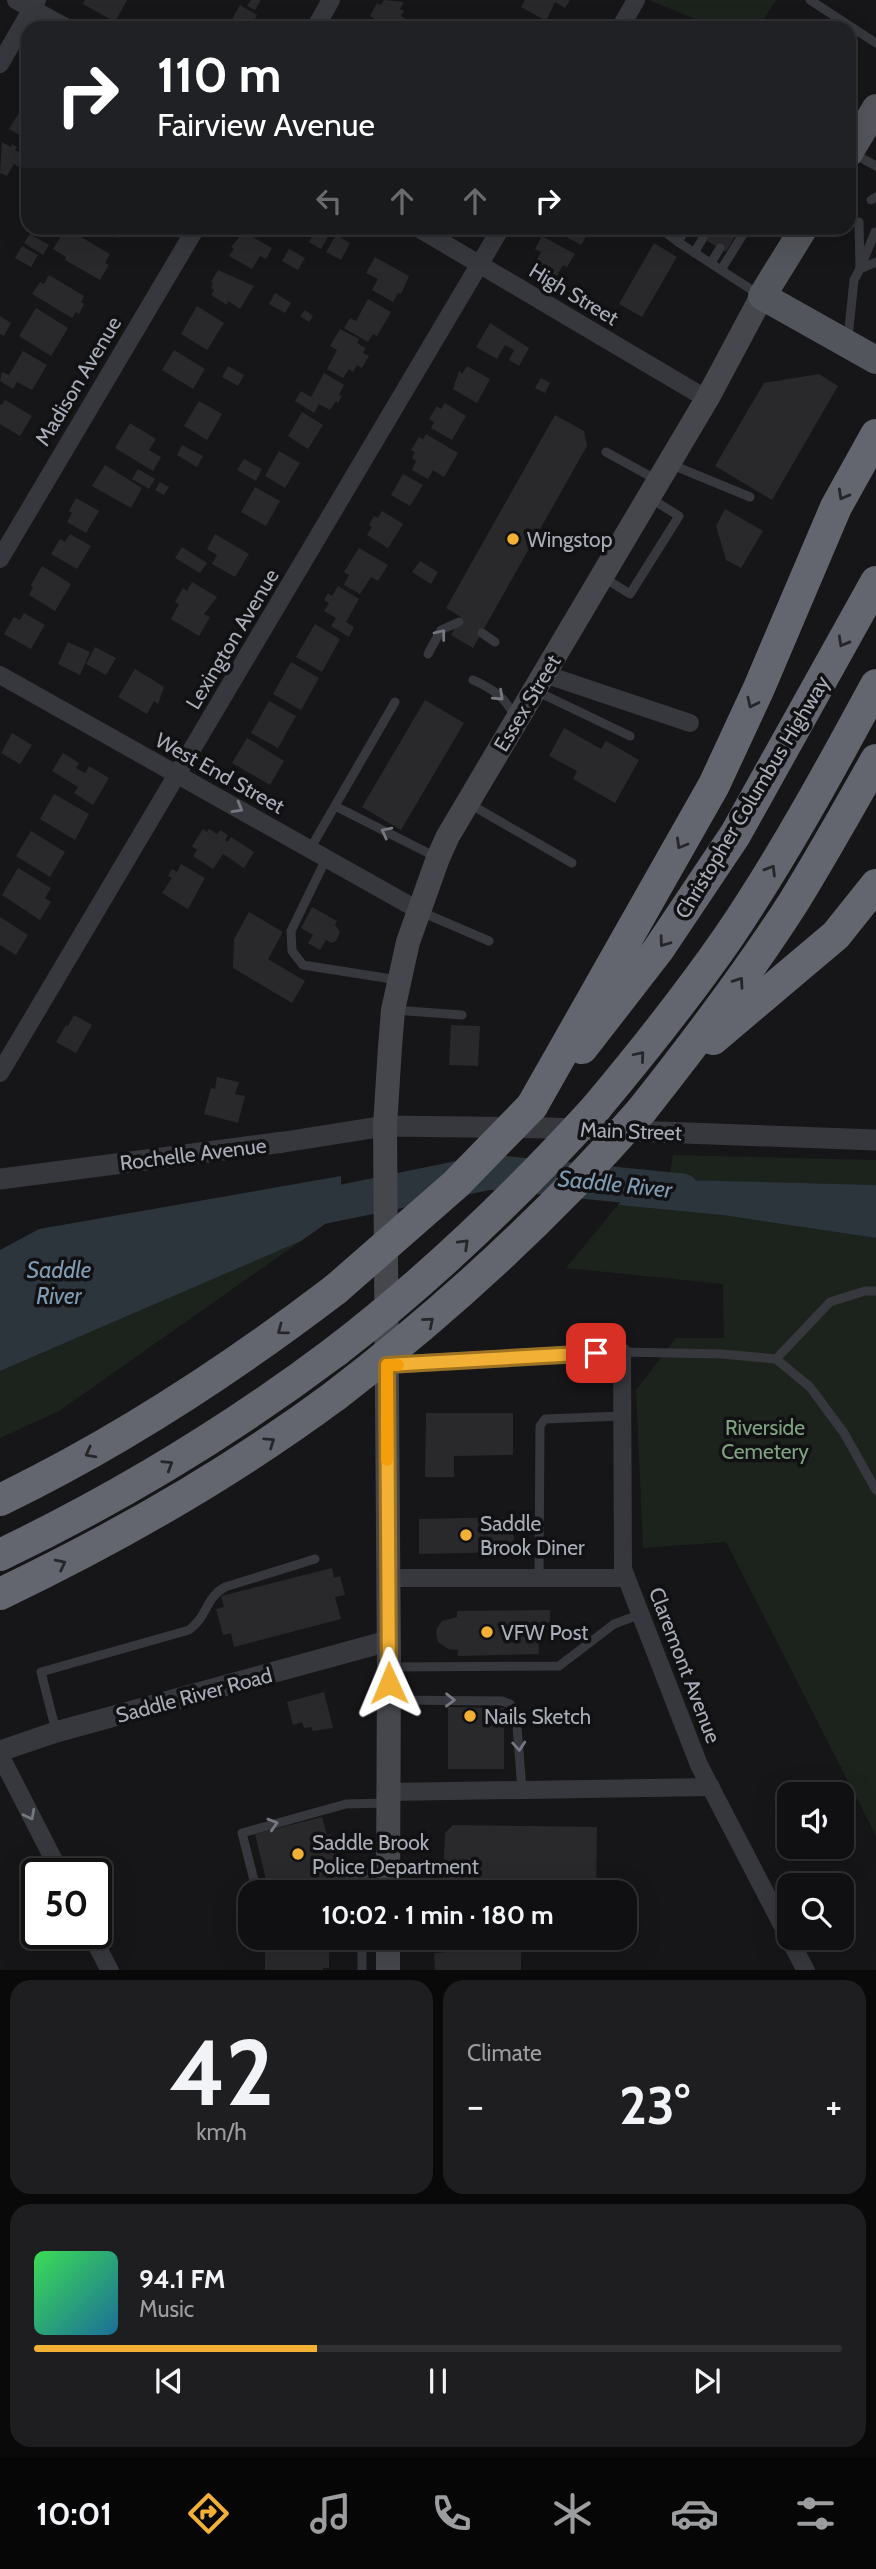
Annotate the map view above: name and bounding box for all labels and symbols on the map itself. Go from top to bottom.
street label: High Street [525,258,623,330]
street label: Madison Avenue [30,312,127,450]
one-way arrow [838,487,851,500]
place label: Wingstop [527,527,612,552]
marker: Wingstop [505,531,521,547]
street label: Lexington Avenue [180,564,284,714]
one-way arrow [433,630,445,642]
one-way arrow [838,635,852,647]
street label: Essex Street [488,650,566,756]
street label: Christopher Columbus Highway [670,671,835,923]
one-way arrow [491,688,504,700]
one-way arrow [746,696,760,708]
street label: West End Street [151,727,289,819]
one-way arrow [230,800,243,813]
one-way arrow [381,826,393,840]
one-way arrow [676,837,689,849]
one-way arrow [763,864,776,877]
one-way arrow [660,934,672,947]
one-way arrow [731,977,743,990]
one-way arrow [632,1051,644,1064]
street label: Main Street [580,1117,682,1145]
street label: Rochelle Avenue [118,1133,268,1175]
water label: Saddle River [557,1164,674,1204]
one-way arrow [456,1240,469,1253]
water label: Saddle River [27,1256,91,1310]
one-way arrow [420,1318,433,1330]
one-way arrow [277,1322,289,1335]
pin [566,1323,626,1383]
park label: Riverside Cemetery [721,1415,809,1464]
one-way arrow [262,1438,275,1450]
one-way arrow [85,1445,98,1458]
one-way arrow [161,1460,174,1473]
place label: Saddle Brook Diner [480,1511,585,1560]
marker: Saddle Brook Diner [458,1527,474,1543]
one-way arrow [54,1559,66,1573]
street label: Claremont Avenue [644,1583,726,1747]
place label: VFW Post [501,1620,588,1645]
marker: VFW Post [479,1624,495,1640]
position arrow [352,1646,426,1720]
street label: Saddle River Road [113,1662,275,1728]
one-way arrow [444,1693,455,1708]
place label: Nails Sketch [484,1704,591,1729]
marker: Nails Sketch [462,1708,478,1724]
one-way arrow [511,1741,526,1752]
one-way arrow [22,1808,36,1820]
one-way arrow [267,1818,279,1833]
place label: Saddle Brook Police Department [312,1830,479,1879]
marker: Saddle Brook Police Department [290,1846,306,1862]
speed limit sign: 50 [21,1858,112,1949]

